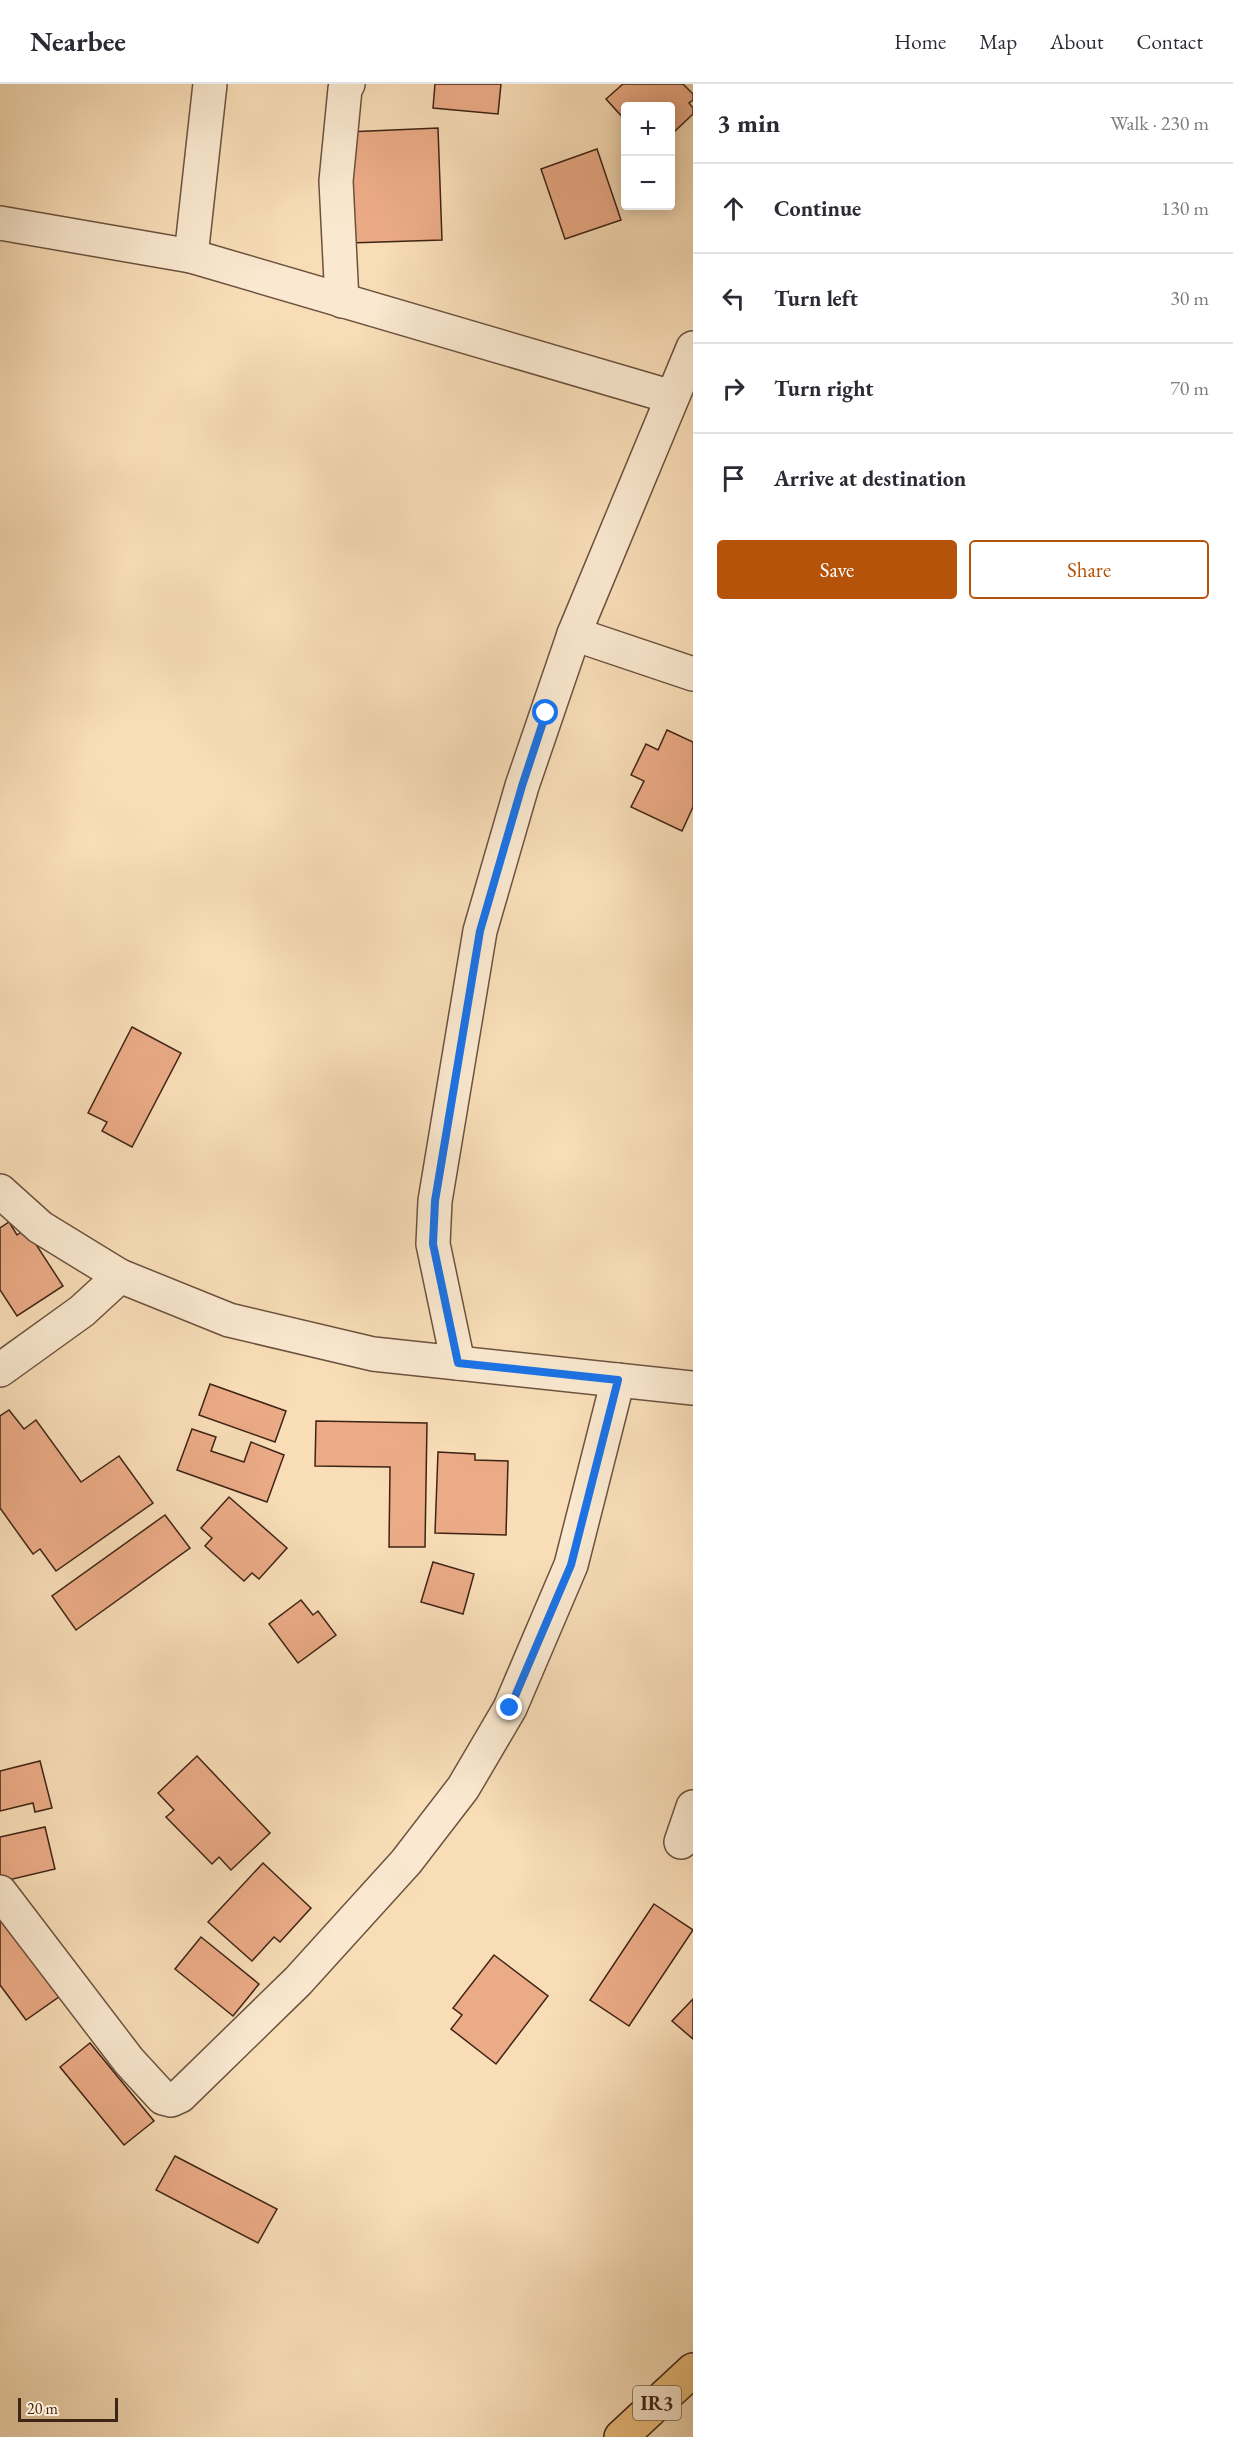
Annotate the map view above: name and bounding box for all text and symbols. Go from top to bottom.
text: Nearbee [30,23,126,59]
text: Home [894,28,946,55]
text: Map [979,28,1017,55]
text: About [1050,28,1103,55]
text: Contact [1136,28,1203,55]
map controls [621,102,675,210]
button: + [621,102,675,156]
text: 3 min [717,106,780,140]
text: Walk · 230 m [1110,110,1209,136]
button: − [621,156,675,210]
icon: ahead [717,192,750,225]
text: Continue [774,194,861,223]
text: 130 m [1161,195,1209,221]
icon: left [717,282,750,315]
text: Turn left [774,284,858,313]
text: 30 m [1170,285,1209,311]
icon: right [717,372,750,405]
text: Turn right [774,374,873,403]
text: 70 m [1170,375,1209,401]
icon: arrive [717,462,750,495]
text: Arrive at destination [774,464,966,493]
button: Save [717,540,957,599]
button: Share [969,540,1209,599]
route start [532,699,558,725]
route end [496,1694,522,1720]
road number: IR3 [633,2386,681,2420]
scale bar [18,2395,118,2422]
text: 20 m [27,2398,58,2419]

